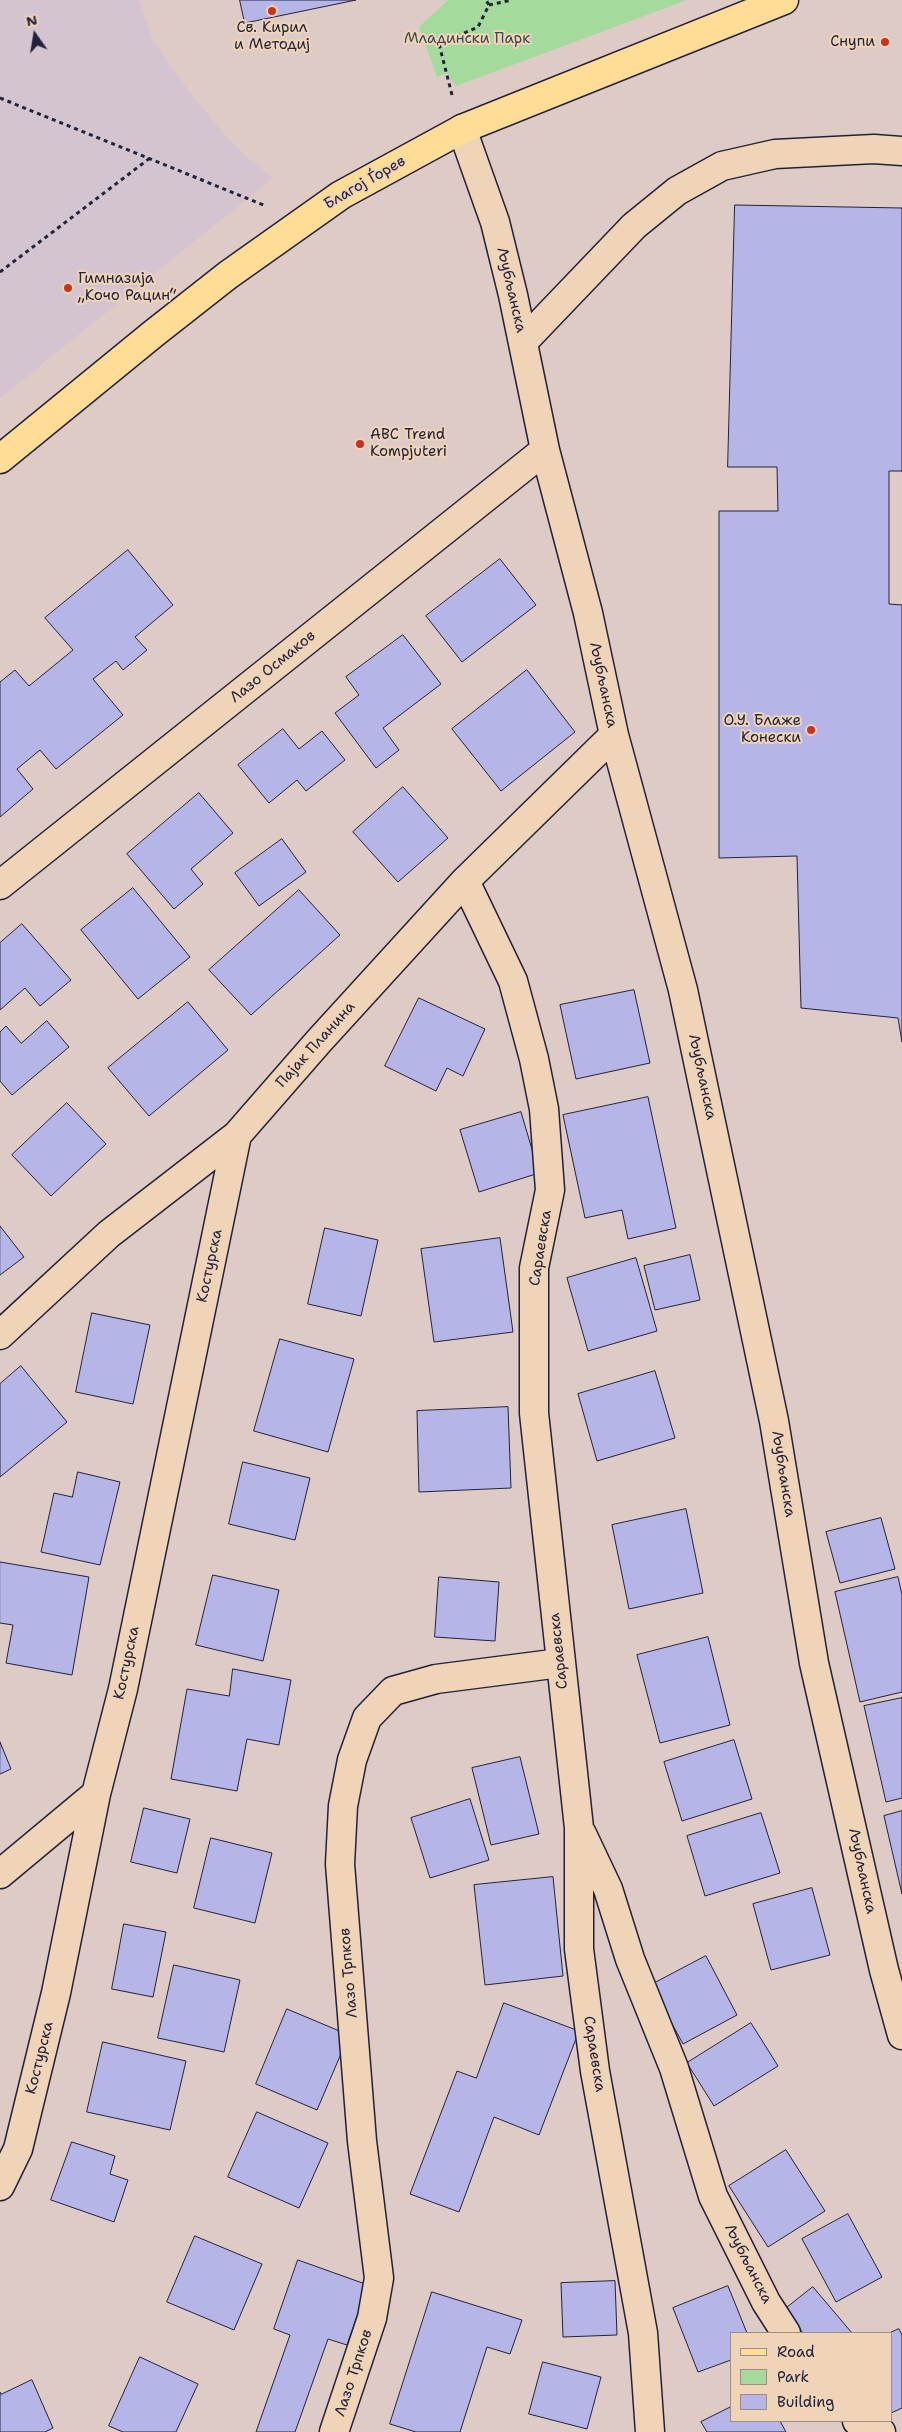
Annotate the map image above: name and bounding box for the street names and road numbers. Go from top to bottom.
street label: Благој Ѓорев [321,152,409,214]
street label: Љубљанска [492,245,530,335]
street label: Лазо Осмаков [227,627,319,707]
street label: Љубљанска [585,640,621,730]
street label: Пајак Планина [273,998,359,1092]
street label: Љубљанска [684,1032,720,1122]
street label: Сараевска [526,1209,556,1287]
street label: Костурска [193,1228,227,1304]
street label: Љубљанска [767,1430,799,1518]
street label: Сараевска [546,1612,572,1690]
street label: Костурска [110,1625,144,1701]
street label: Љубљанска [844,1826,880,1916]
street label: Лазо Трпков [336,1927,362,2019]
street label: Сараевска [579,2015,609,2093]
street label: Костурска [22,2020,58,2096]
street label: Љубљанска [720,2221,776,2307]
street label: Лазо Трпков [331,2327,377,2419]

